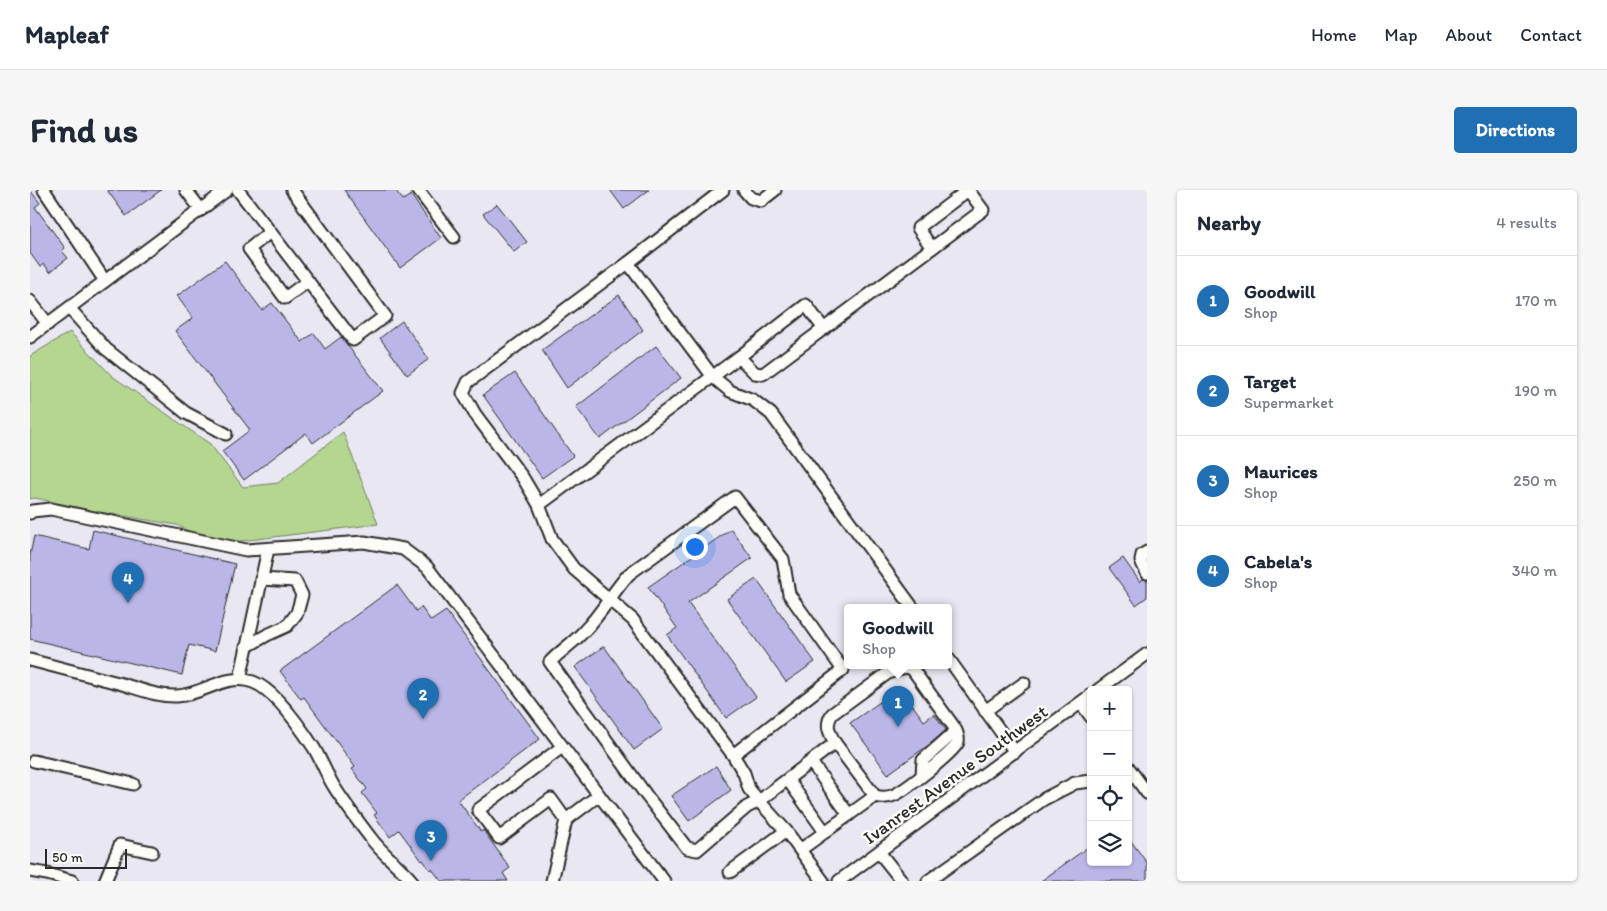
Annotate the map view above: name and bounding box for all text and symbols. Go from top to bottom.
text: Mapleaf [25,20,109,49]
text: Home [1311,24,1357,46]
text: Map [1385,24,1418,46]
text: About [1446,24,1492,46]
text: Contact [1520,24,1582,46]
button: Directions [1454,107,1577,153]
text: Find us [30,109,138,151]
text: Nearby [1197,210,1261,235]
text: 4 results [1496,213,1557,232]
text: Goodwill [1244,280,1316,303]
text: 1 [1209,291,1217,310]
text: 170 m [1515,291,1557,310]
text: Shop [1244,303,1278,322]
text: Target [1244,370,1296,393]
text: 2 [1209,381,1217,400]
text: 190 m [1514,381,1557,400]
text: Supermarket [1244,393,1334,412]
text: Maurices [1244,460,1318,483]
text: 3 [1209,471,1217,490]
text: 250 m [1513,471,1557,490]
text: Shop [1244,483,1278,502]
your location [682,534,708,560]
text: Cabela's [1244,550,1312,573]
text: 4 [1208,561,1218,580]
text: 340 m [1512,561,1557,580]
pin: 4 [112,562,144,603]
text: Shop [1244,573,1278,592]
popup [844,604,952,669]
text: Goodwill [862,616,934,639]
text: Shop [862,639,896,658]
pin: 2 [407,678,439,719]
pin: 1 [882,686,914,727]
map controls [1087,686,1132,866]
button: + [1087,686,1132,731]
street label: Ivanrest Avenue Southwest [859,700,1052,849]
button: − [1087,731,1132,776]
button: locate [1087,776,1132,821]
pin: 3 [415,820,447,861]
button: layers [1087,821,1132,866]
scale bar [45,846,128,869]
text: 50 m [52,849,83,866]

